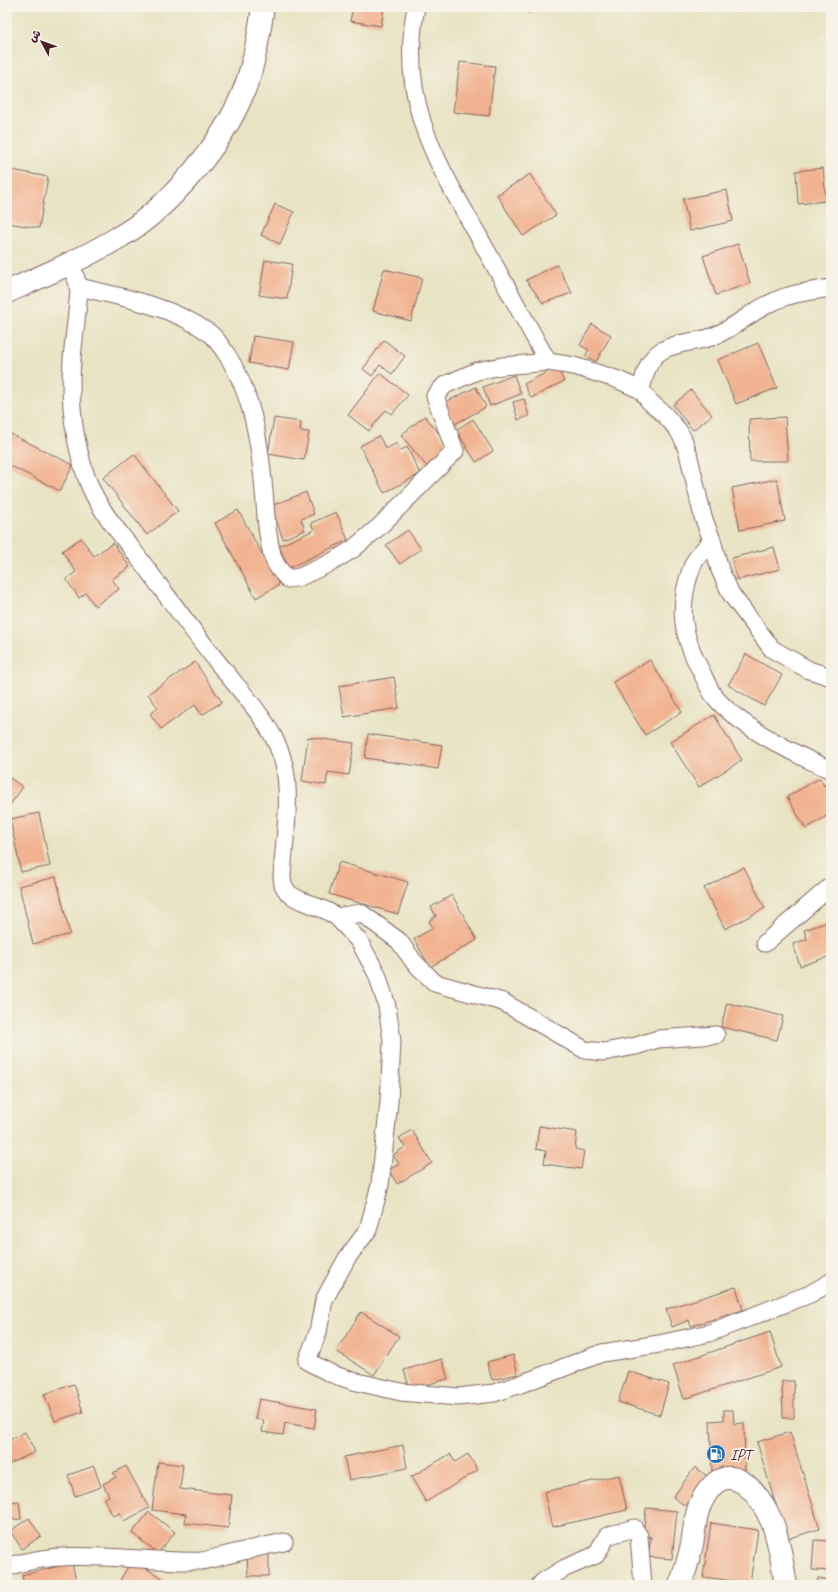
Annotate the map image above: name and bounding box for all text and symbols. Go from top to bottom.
north arrow [22,22,62,62]
text: ش [25,26,44,45]
fuel station icon: IPT [705,1443,727,1465]
place label: IPT [730,1445,755,1465]

